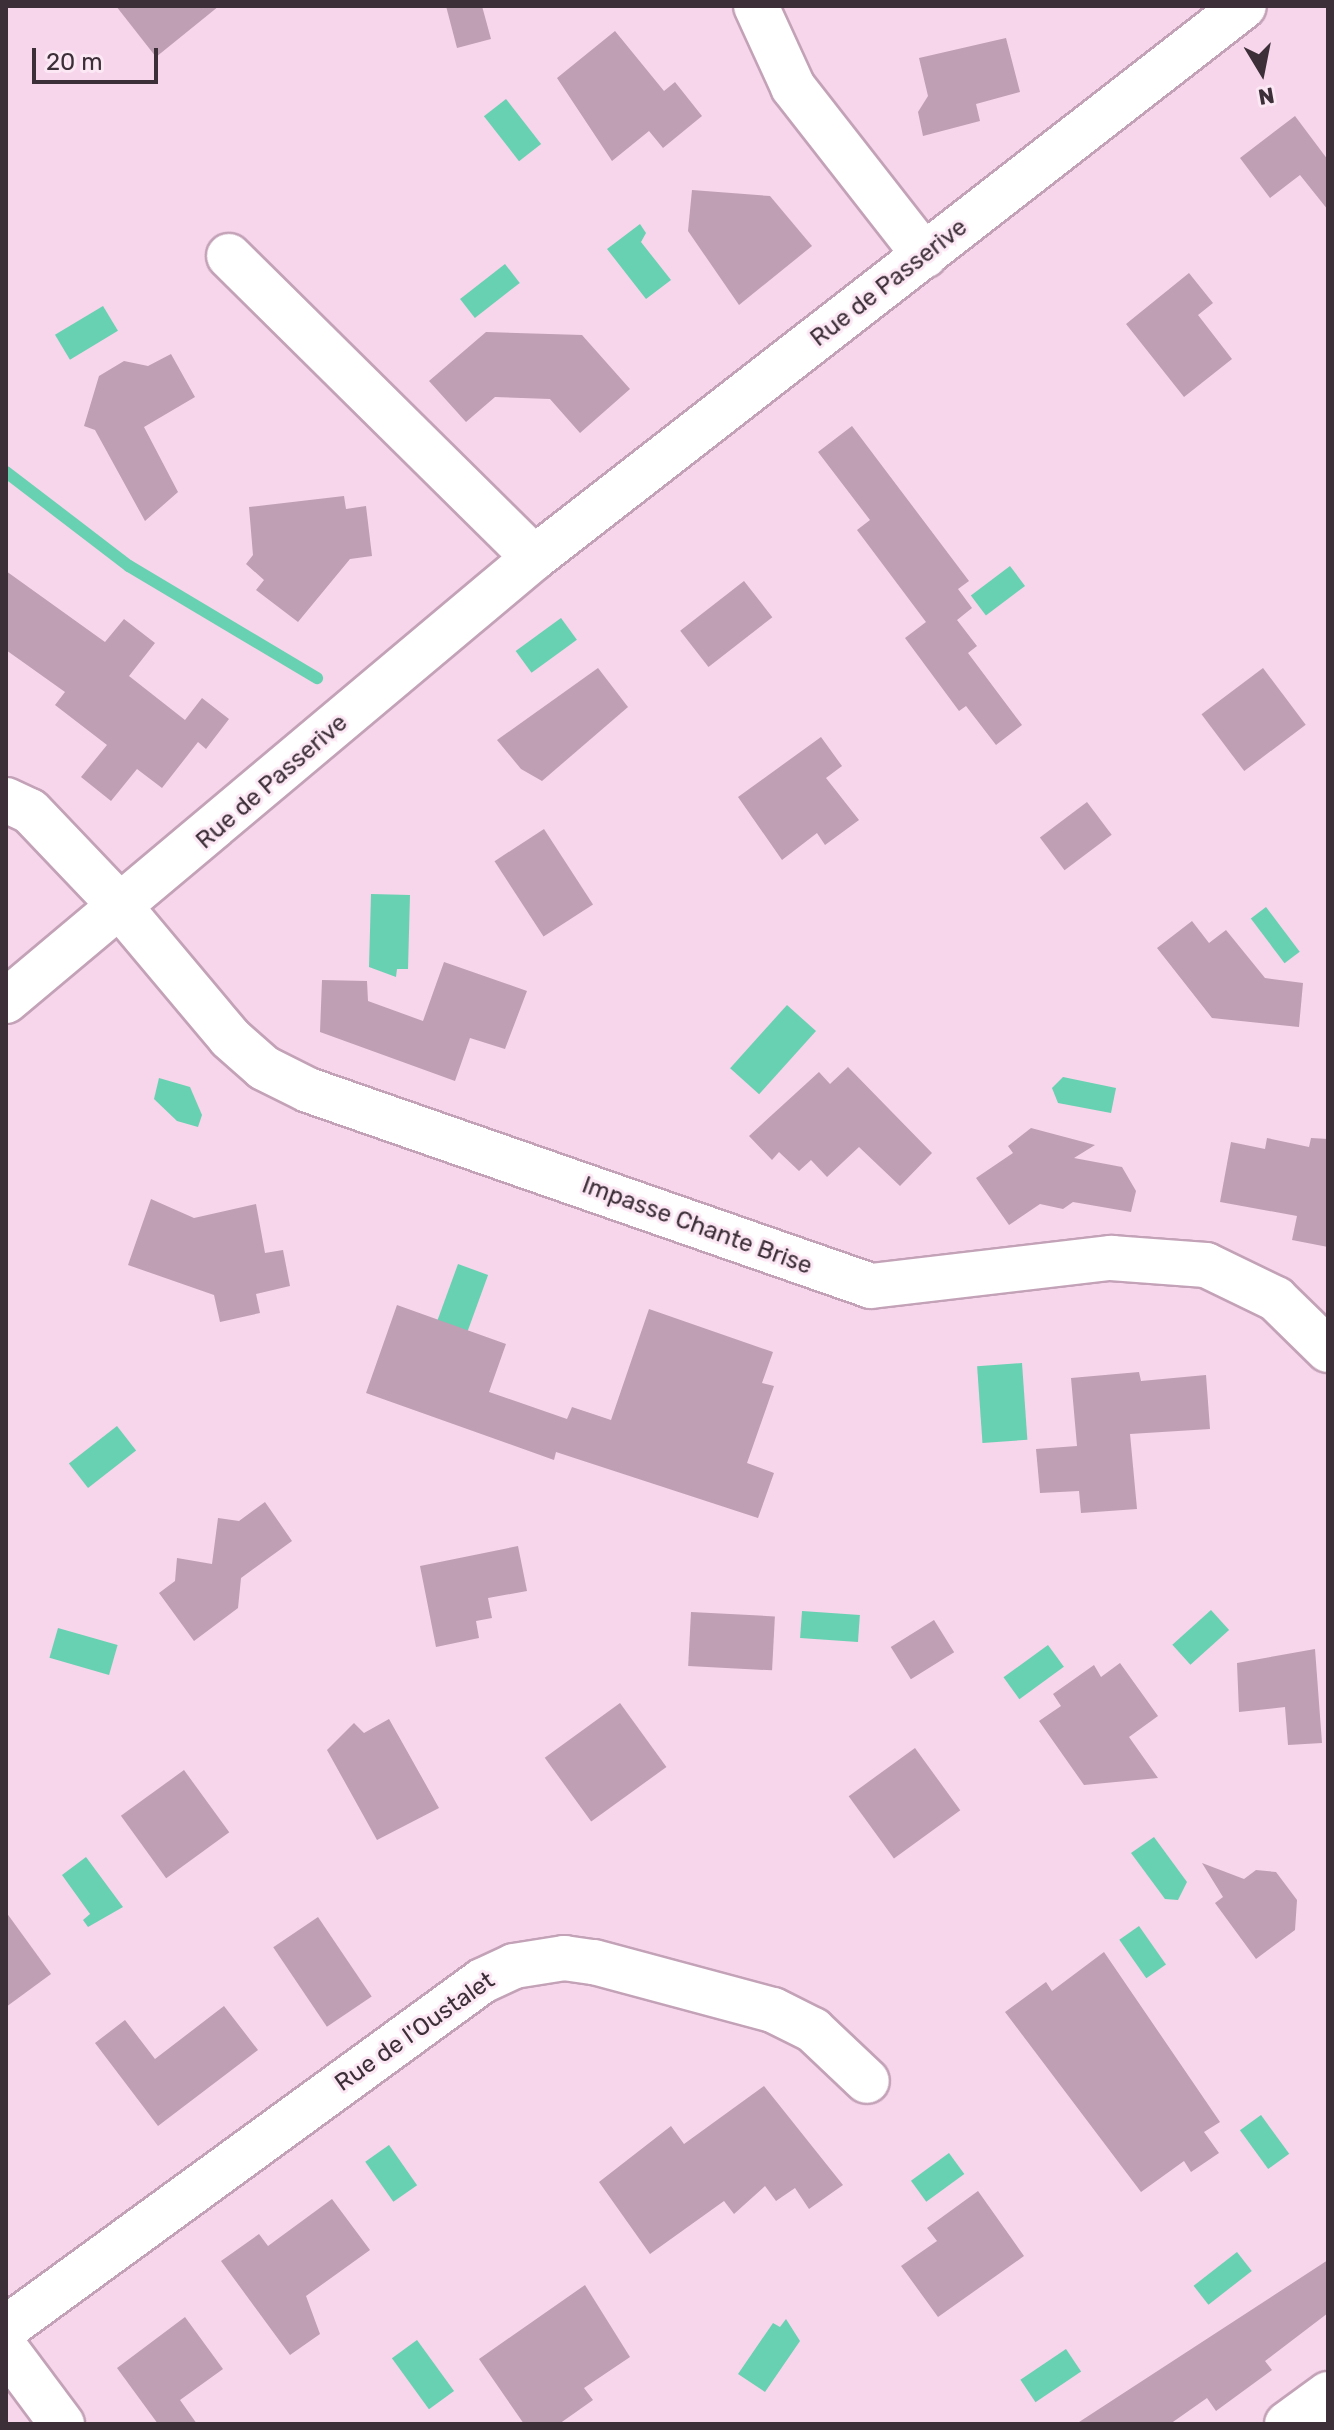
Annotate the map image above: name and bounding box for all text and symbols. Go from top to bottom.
scale bar [36,32,162,82]
north arrow [1222,32,1302,112]
text: 20 m [46,48,103,76]
text: N [1256,81,1276,111]
street label: Rue de Passerive [805,213,973,353]
street label: Rue de Passerive [191,709,353,855]
street label: Impasse Chante Brise [578,1171,816,1281]
street label: Rue de l'Oustalet [330,1966,500,2098]

